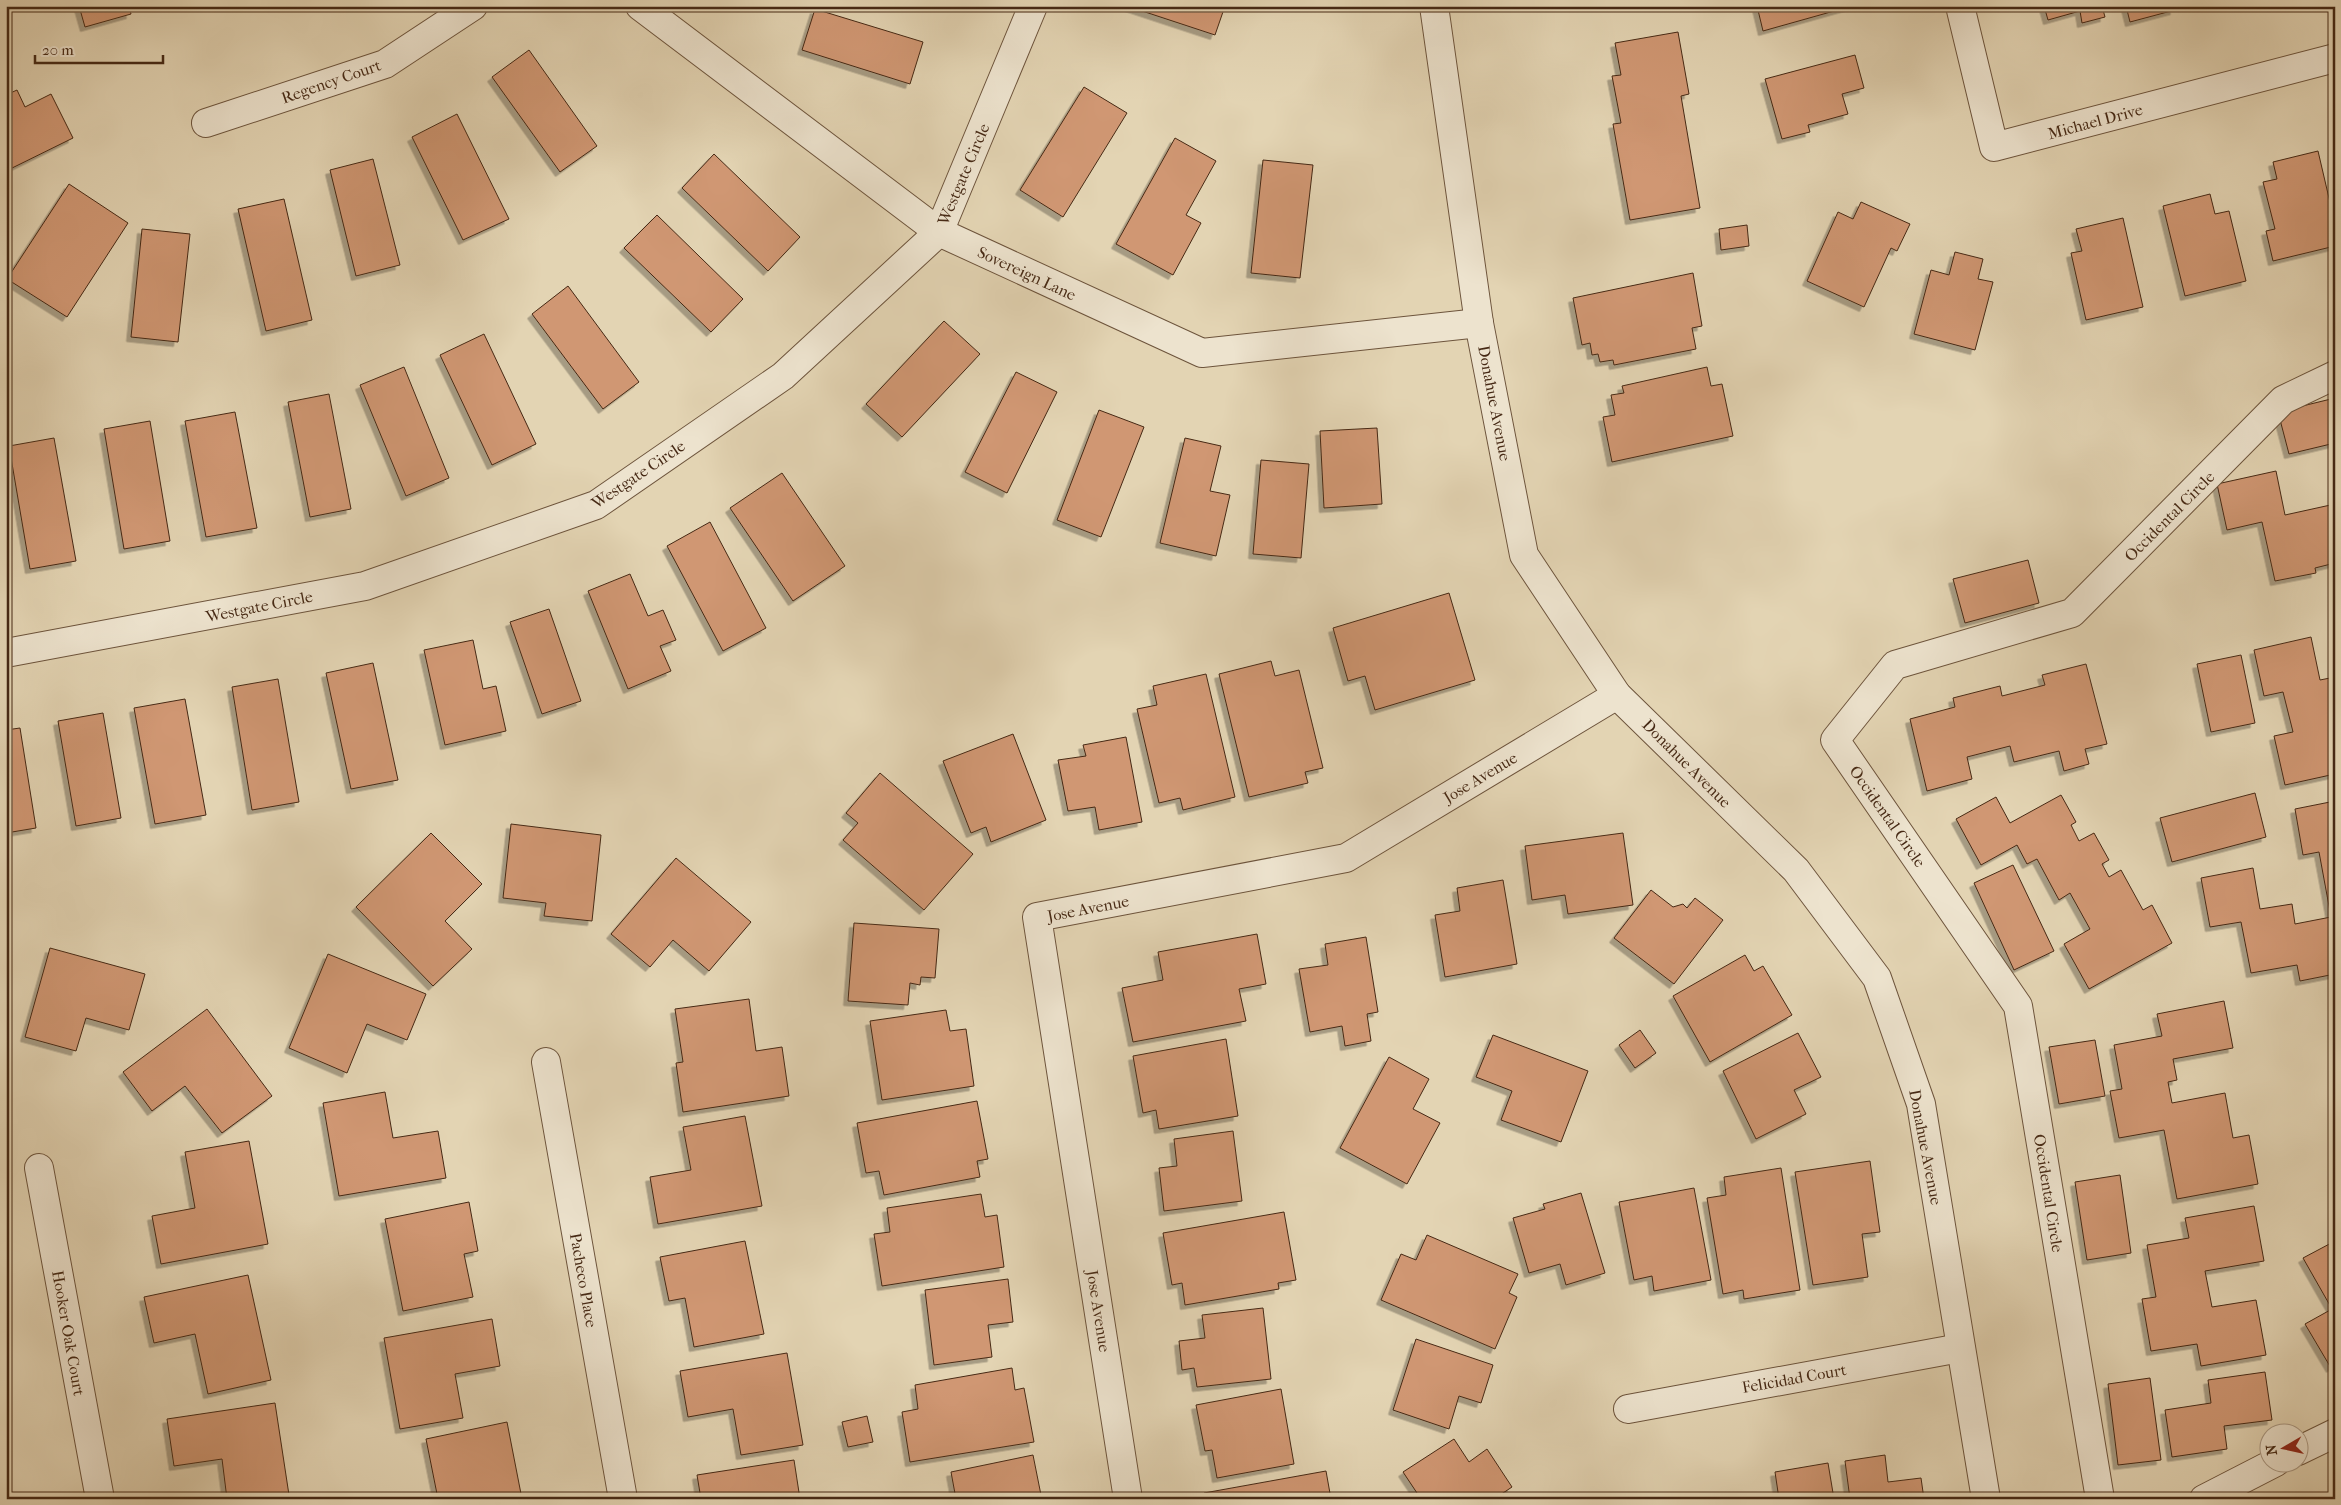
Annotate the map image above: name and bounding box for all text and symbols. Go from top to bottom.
scale bar [35,32,162,64]
text: 20 m [42,41,74,59]
street label: Regency Court [279,55,384,107]
street label: Michael Drive [2046,100,2145,143]
street label: Westgate Circle [933,120,993,229]
street label: Sovereign Lane [974,242,1079,305]
street label: Donahue Avenue [1474,344,1515,463]
street label: Westgate Circle [587,436,689,513]
street label: Occidental Circle [2120,467,2218,565]
street label: Westgate Circle [203,587,314,626]
street label: Donahue Avenue [1638,715,1735,812]
street label: Jose Avenue [1438,748,1521,808]
street label: Occidental Circle [1846,762,1930,871]
street label: Jose Avenue [1044,891,1131,926]
street label: Donahue Avenue [1905,1088,1946,1207]
street label: Occidental Circle [2030,1133,2067,1254]
street label: Pacheco Place [566,1231,601,1329]
street label: Jose Avenue [1082,1267,1114,1353]
street label: Hooker Oak Court [48,1269,89,1397]
street label: Felicidad Court [1740,1360,1848,1397]
north arrow [2258,1422,2308,1472]
text: N [2262,1443,2281,1457]

